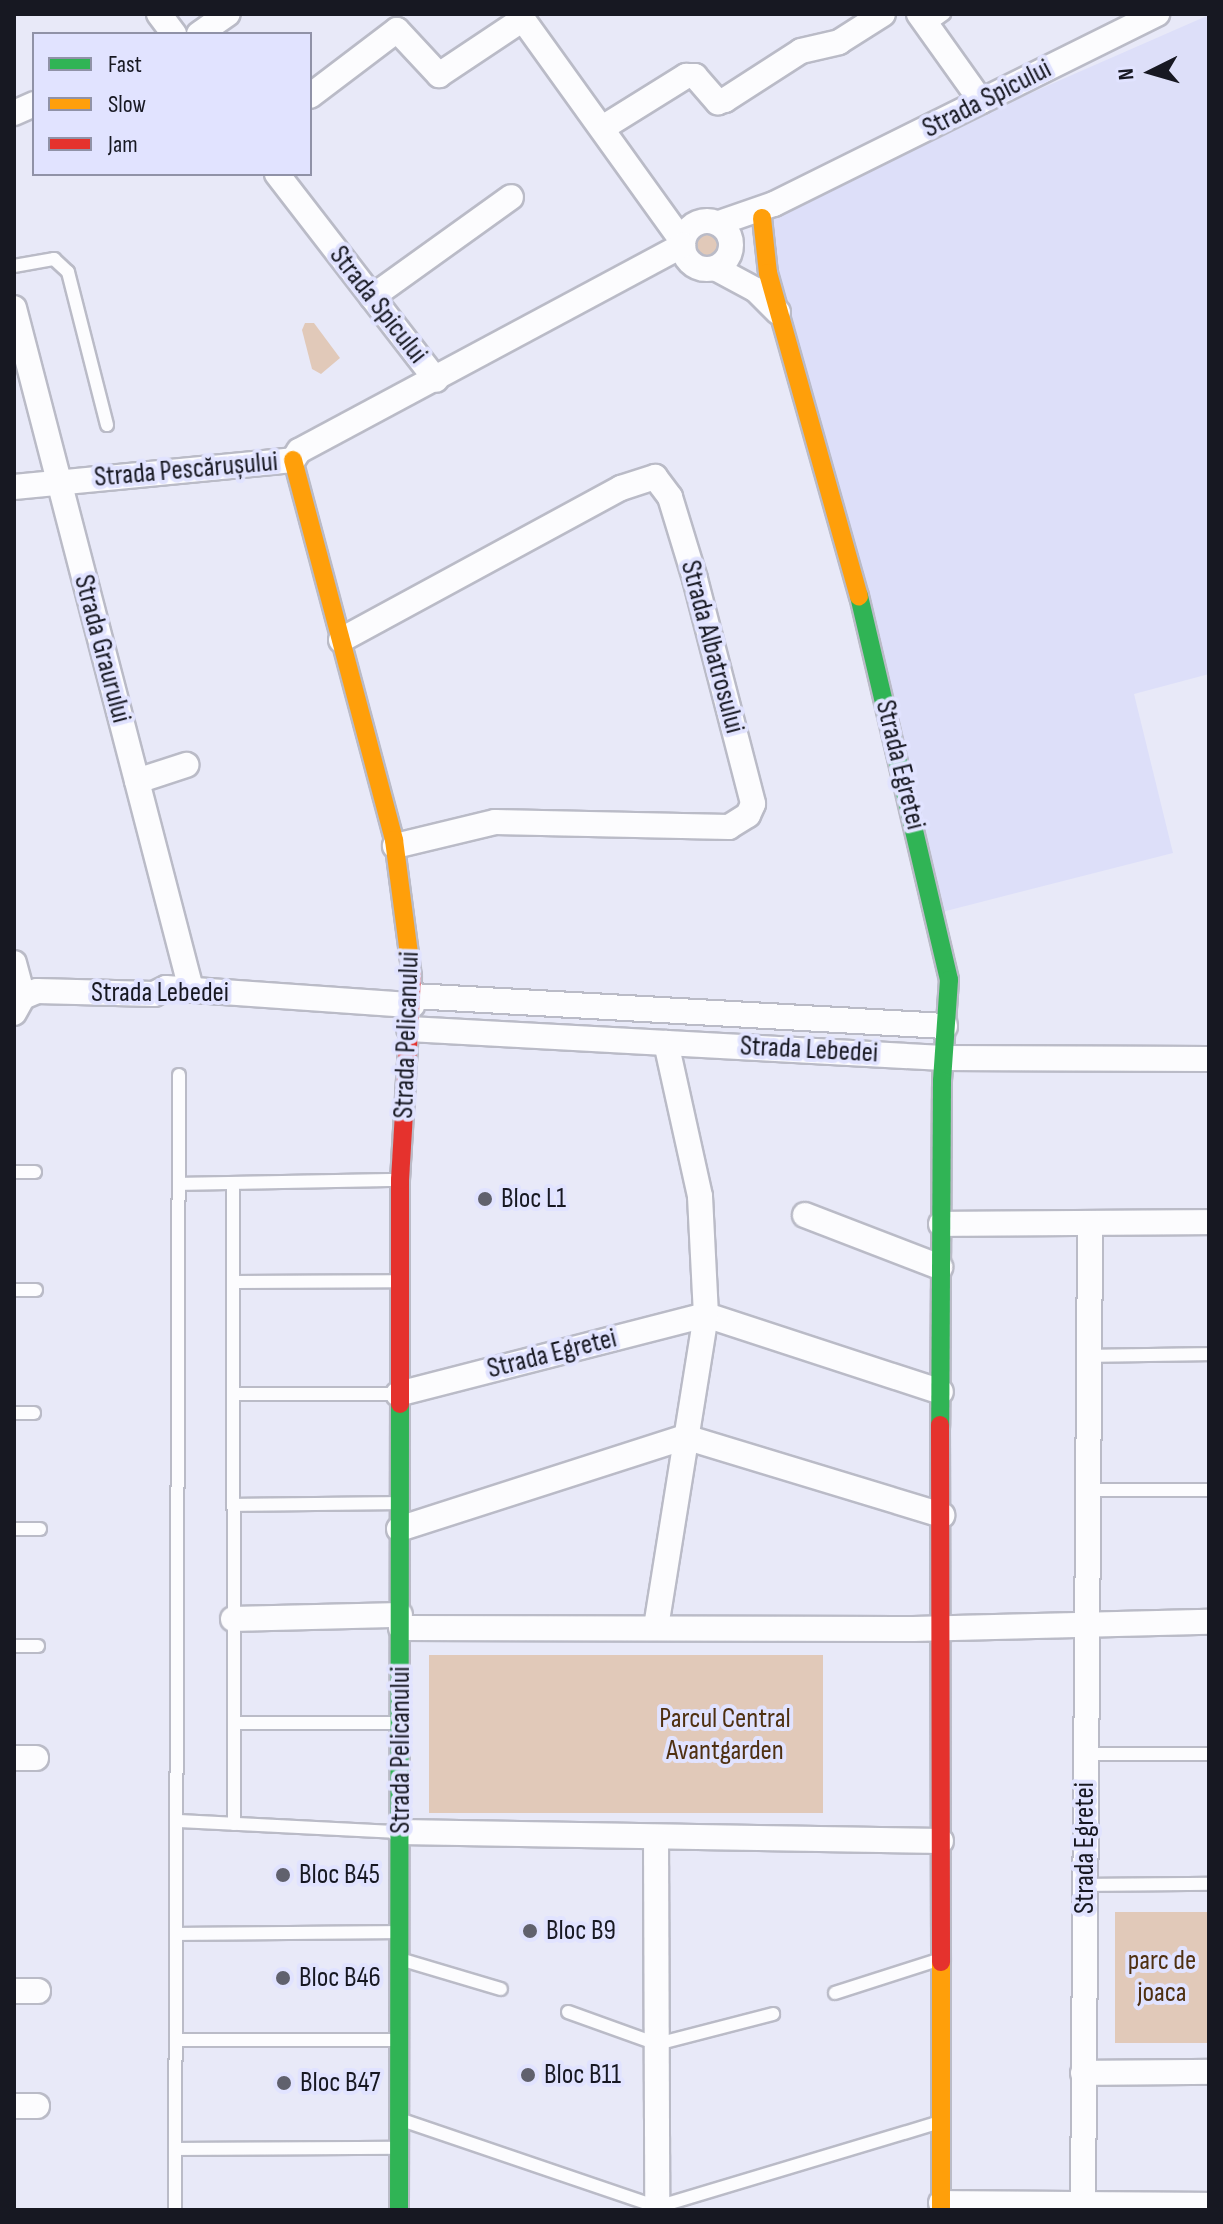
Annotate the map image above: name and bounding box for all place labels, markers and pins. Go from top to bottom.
place label: Bloc L1 [501,1182,566,1216]
marker: Bloc L1 [476,1190,494,1208]
place label: Bloc B45 [299,1858,380,1892]
marker: Bloc B45 [274,1866,292,1884]
place label: Bloc B9 [546,1914,616,1948]
marker: Bloc B9 [521,1922,539,1940]
place label: Bloc B46 [299,1961,381,1995]
marker: Bloc B46 [274,1969,292,1987]
place label: Bloc B11 [544,2058,621,2092]
place label: Bloc B47 [300,2066,381,2100]
marker: Bloc B11 [519,2066,537,2084]
marker: Bloc B47 [275,2074,293,2092]

